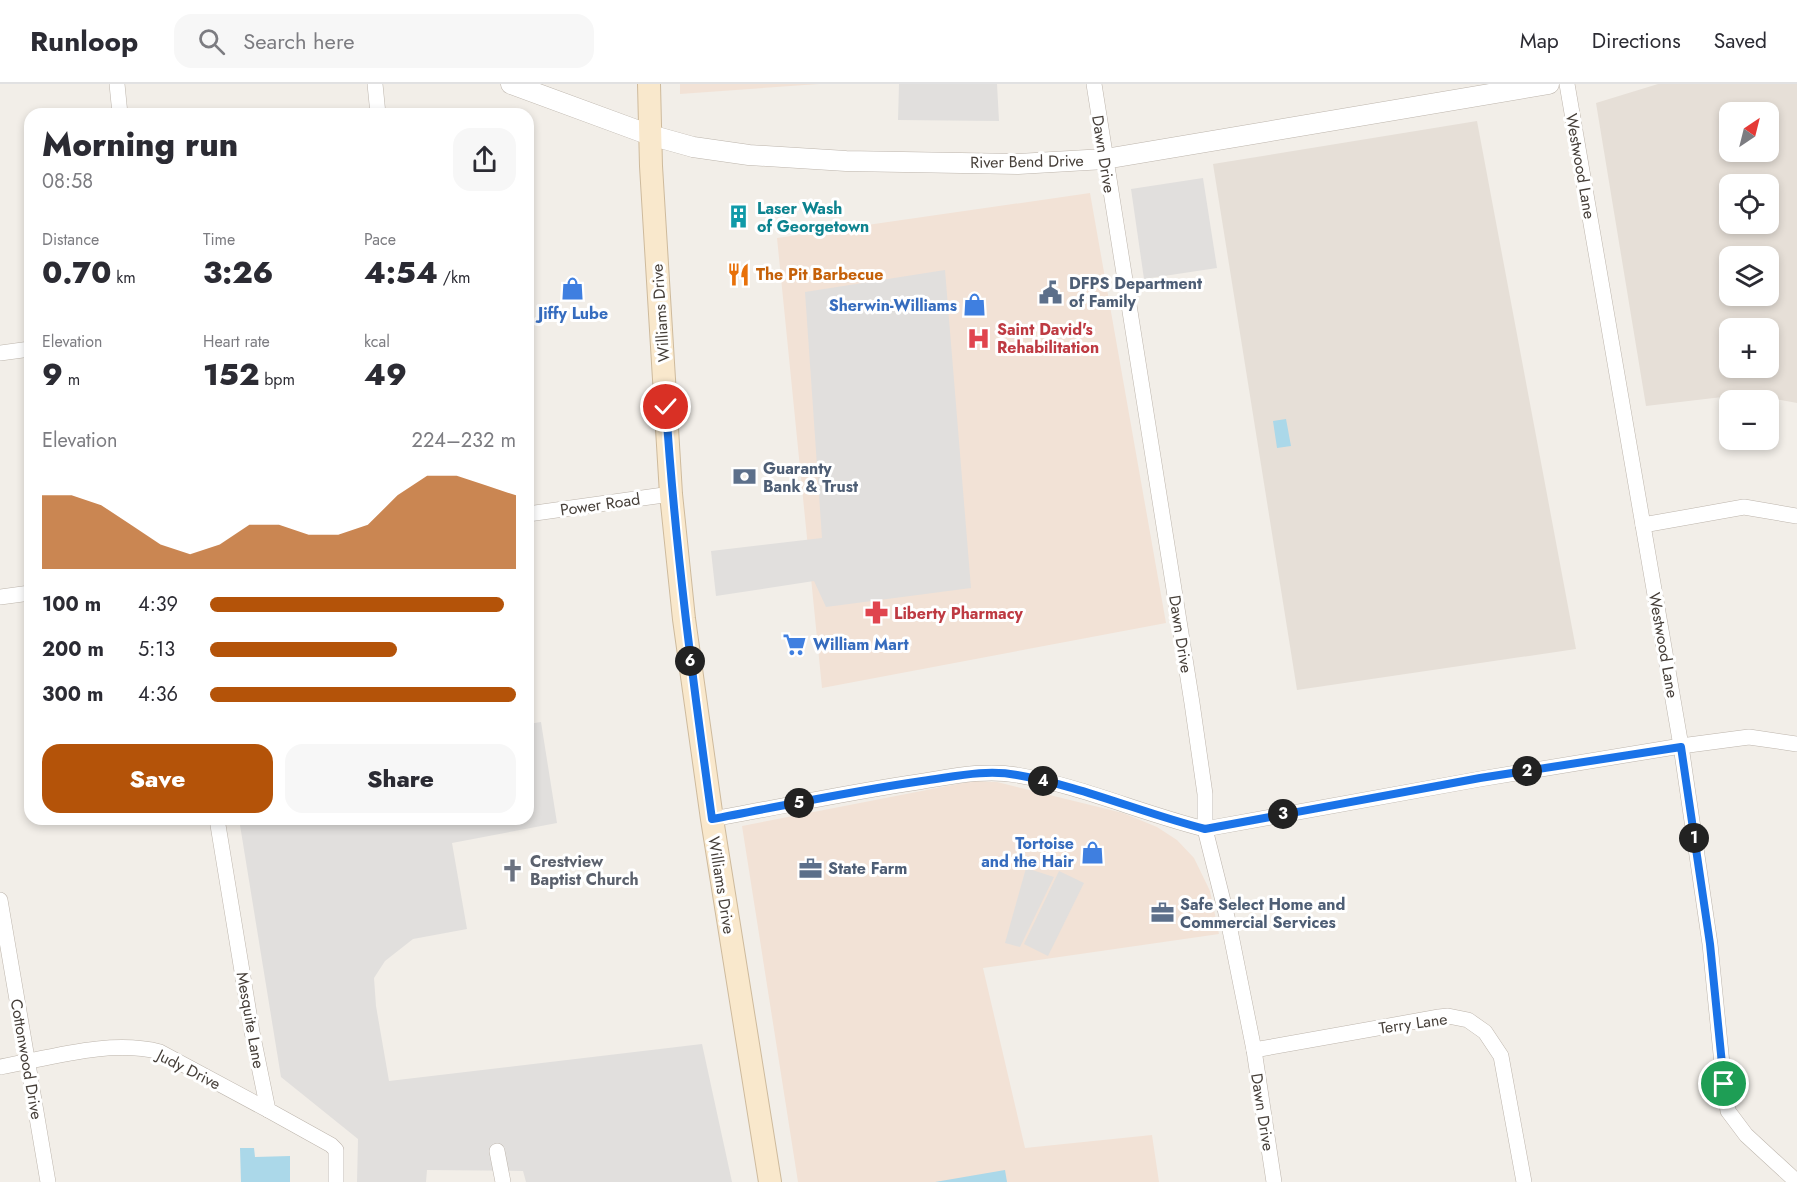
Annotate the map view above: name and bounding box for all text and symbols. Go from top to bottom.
search box [174,14,594,68]
text: Runloop [30,21,138,62]
icon: search [195,25,228,58]
text: Search here [243,25,354,57]
text: Map [1520,26,1559,56]
text: Directions [1592,26,1681,56]
text: Saved [1714,26,1767,56]
north arrow [1719,102,1779,162]
map controls [1719,102,1779,450]
street label: Westwood Lane [1560,112,1601,221]
street label: Dawn Drive [1086,114,1121,194]
text: Morning run [42,121,238,168]
button: share [453,128,516,191]
street label: River Bend Drive [970,149,1084,174]
text: 08:58 [42,167,93,196]
button: locate [1719,174,1779,234]
place label: Laser Wash of Georgetown [757,197,869,238]
building icon: Laser Wash of Georgetown [726,204,752,230]
text: Distance [42,228,99,251]
text: Time [203,228,235,251]
text: Pace [364,228,396,251]
button: layers [1719,246,1779,306]
text: 0.70 [42,251,112,294]
text: 3:26 [203,251,274,294]
text: 4:54 [364,251,438,294]
restaurant icon: The Pit Barbecue [725,261,751,287]
street label: Williams Drive [646,263,675,363]
place label: The Pit Barbecue [756,263,883,286]
text: km [112,266,136,289]
text: /km [438,266,470,289]
place label: DFPS Department of Family [1069,272,1203,313]
shop icon: Jiffy Lube [560,275,586,301]
public building icon: DFPS Department of Family [1038,279,1064,305]
shop icon: Sherwin-Williams [962,292,988,318]
place label: Sherwin-Williams [829,294,957,317]
place label: Jiffy Lube [535,302,608,325]
place label: Saint David's Rehabilitation [997,318,1099,359]
button: + [1719,318,1779,378]
hospital icon: Saint David's Rehabilitation [966,325,992,351]
text: Elevation [42,330,102,353]
text: Heart rate [203,330,270,353]
text: kcal [364,330,390,353]
text: 9 [42,353,63,396]
text: 152 [203,353,259,396]
text: 49 [364,353,407,396]
text: m [63,368,80,391]
text: bpm [259,368,295,391]
pin [640,381,691,432]
icon: check [649,390,682,423]
button: − [1719,390,1779,450]
text: Elevation [42,426,117,455]
text: 224–232 m [412,426,516,455]
place label: Guaranty Bank & Trust [763,457,859,498]
bank icon: Guaranty Bank & Trust [732,464,758,490]
street label: Power Road [559,488,642,521]
text: 100 m [42,590,101,619]
text: 4:39 [138,590,178,619]
street label: Westwood Lane [1643,591,1684,700]
street label: Dawn Drive [1163,594,1198,674]
pharmacy icon: Liberty Pharmacy [863,600,889,626]
place label: Liberty Pharmacy [894,602,1024,625]
supermarket icon: William Mart [782,631,808,657]
place label: William Mart [813,633,910,656]
text: 200 m [42,635,104,664]
text: 5:13 [138,635,175,664]
pin: 6 [675,646,705,676]
text: 6 [685,649,695,672]
text: 300 m [42,680,103,709]
text: 4:36 [138,680,178,709]
button: Save [42,744,273,813]
button: Share [285,744,516,813]
pin: 2 [1512,756,1542,786]
text: 2 [1522,759,1532,782]
pin: 4 [1028,766,1058,796]
text: 4 [1037,769,1049,792]
pin: 5 [784,788,814,818]
text: 5 [794,791,804,814]
pin: 3 [1268,799,1298,829]
text: 3 [1278,802,1288,825]
pin: 1 [1679,823,1709,853]
text: 1 [1690,826,1698,849]
place label: Tortoise and the Hair [981,832,1074,873]
street label: Williams Drive [702,835,741,936]
shop icon: Tortoise and the Hair [1079,839,1105,865]
place label: Crestview Baptist Church [530,850,639,891]
office icon: State Farm [797,855,823,881]
church icon: Crestview Baptist Church [499,857,525,883]
place label: State Farm [828,857,907,880]
place label: Safe Select Home and Commercial Services [1180,893,1345,934]
office icon: Safe Select Home and Commercial Services [1149,900,1175,926]
street label: Mesquite Lane [231,970,270,1070]
street label: Cottonwood Drive [5,997,48,1121]
street label: Terry Lane [1377,1007,1449,1040]
street label: Judy Drive [151,1043,225,1095]
pin [1698,1058,1749,1109]
icon: arrive [1707,1067,1740,1100]
street label: Dawn Drive [1245,1072,1280,1152]

